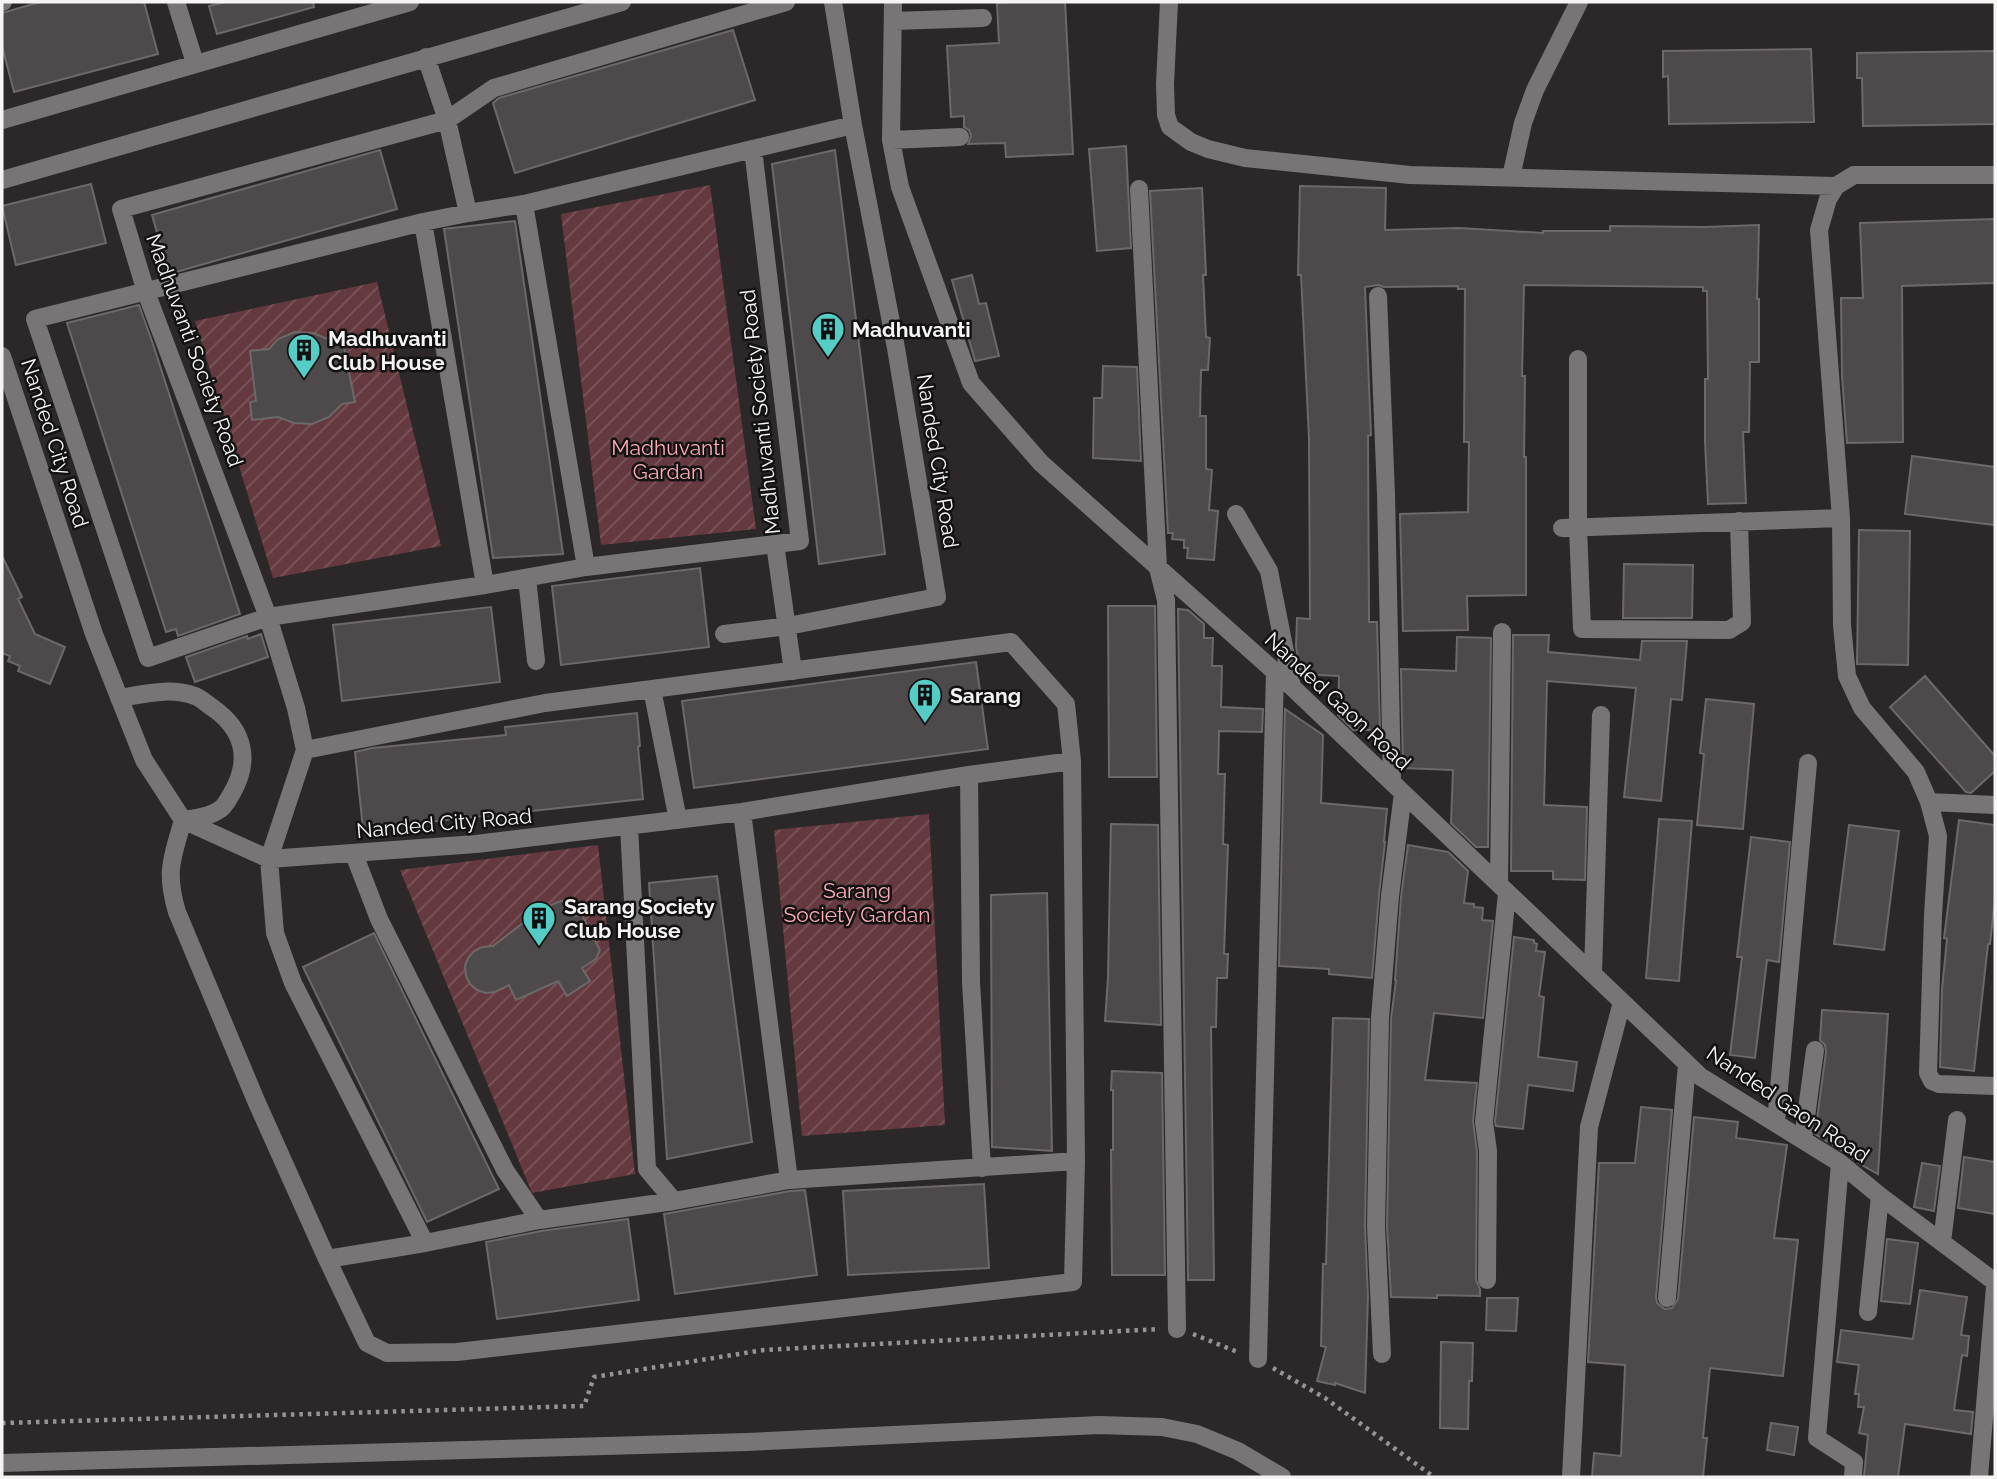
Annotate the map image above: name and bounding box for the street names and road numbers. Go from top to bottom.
street label: Madhuvanti Society Road [141,230,249,470]
street label: Madhuvanti Society Road [735,288,785,536]
street label: Nanded City Road [16,355,94,531]
street label: Nanded City Road [912,372,964,550]
street label: Nanded Gaon Road [1260,627,1416,775]
street label: Nanded City Road [355,803,533,843]
street label: Nanded Gaon Road [1702,1040,1874,1168]

